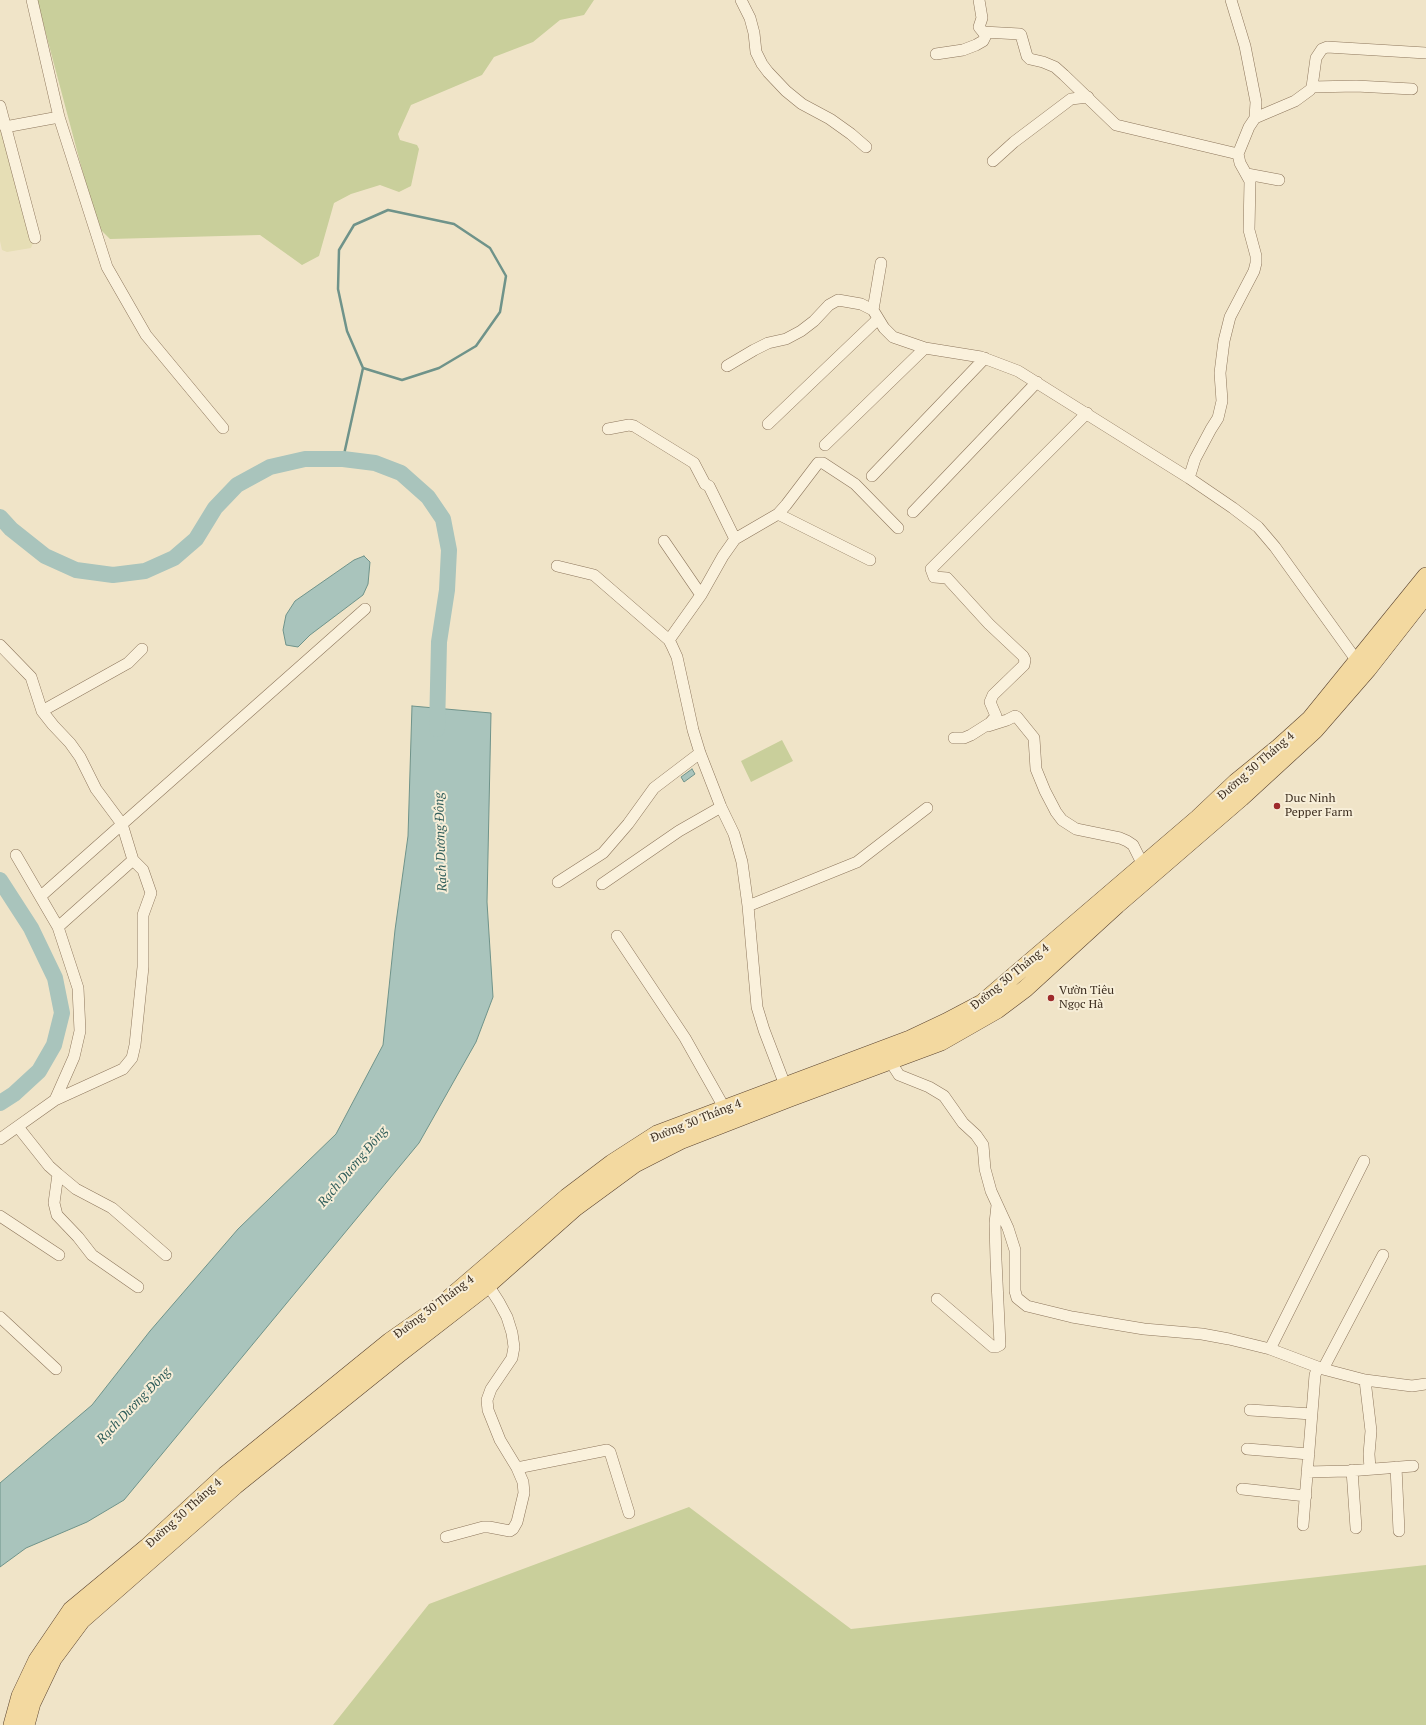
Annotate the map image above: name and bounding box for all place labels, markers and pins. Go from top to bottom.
place label: Duc Ninh Pepper Farm [1285,792,1353,820]
marker: Duc Ninh Pepper Farm [1272,801,1282,811]
place label: Vườn Tiêu Ngọc Hà [1059,984,1114,1012]
marker: Vườn Tiêu Ngọc Hà [1046,993,1056,1003]

